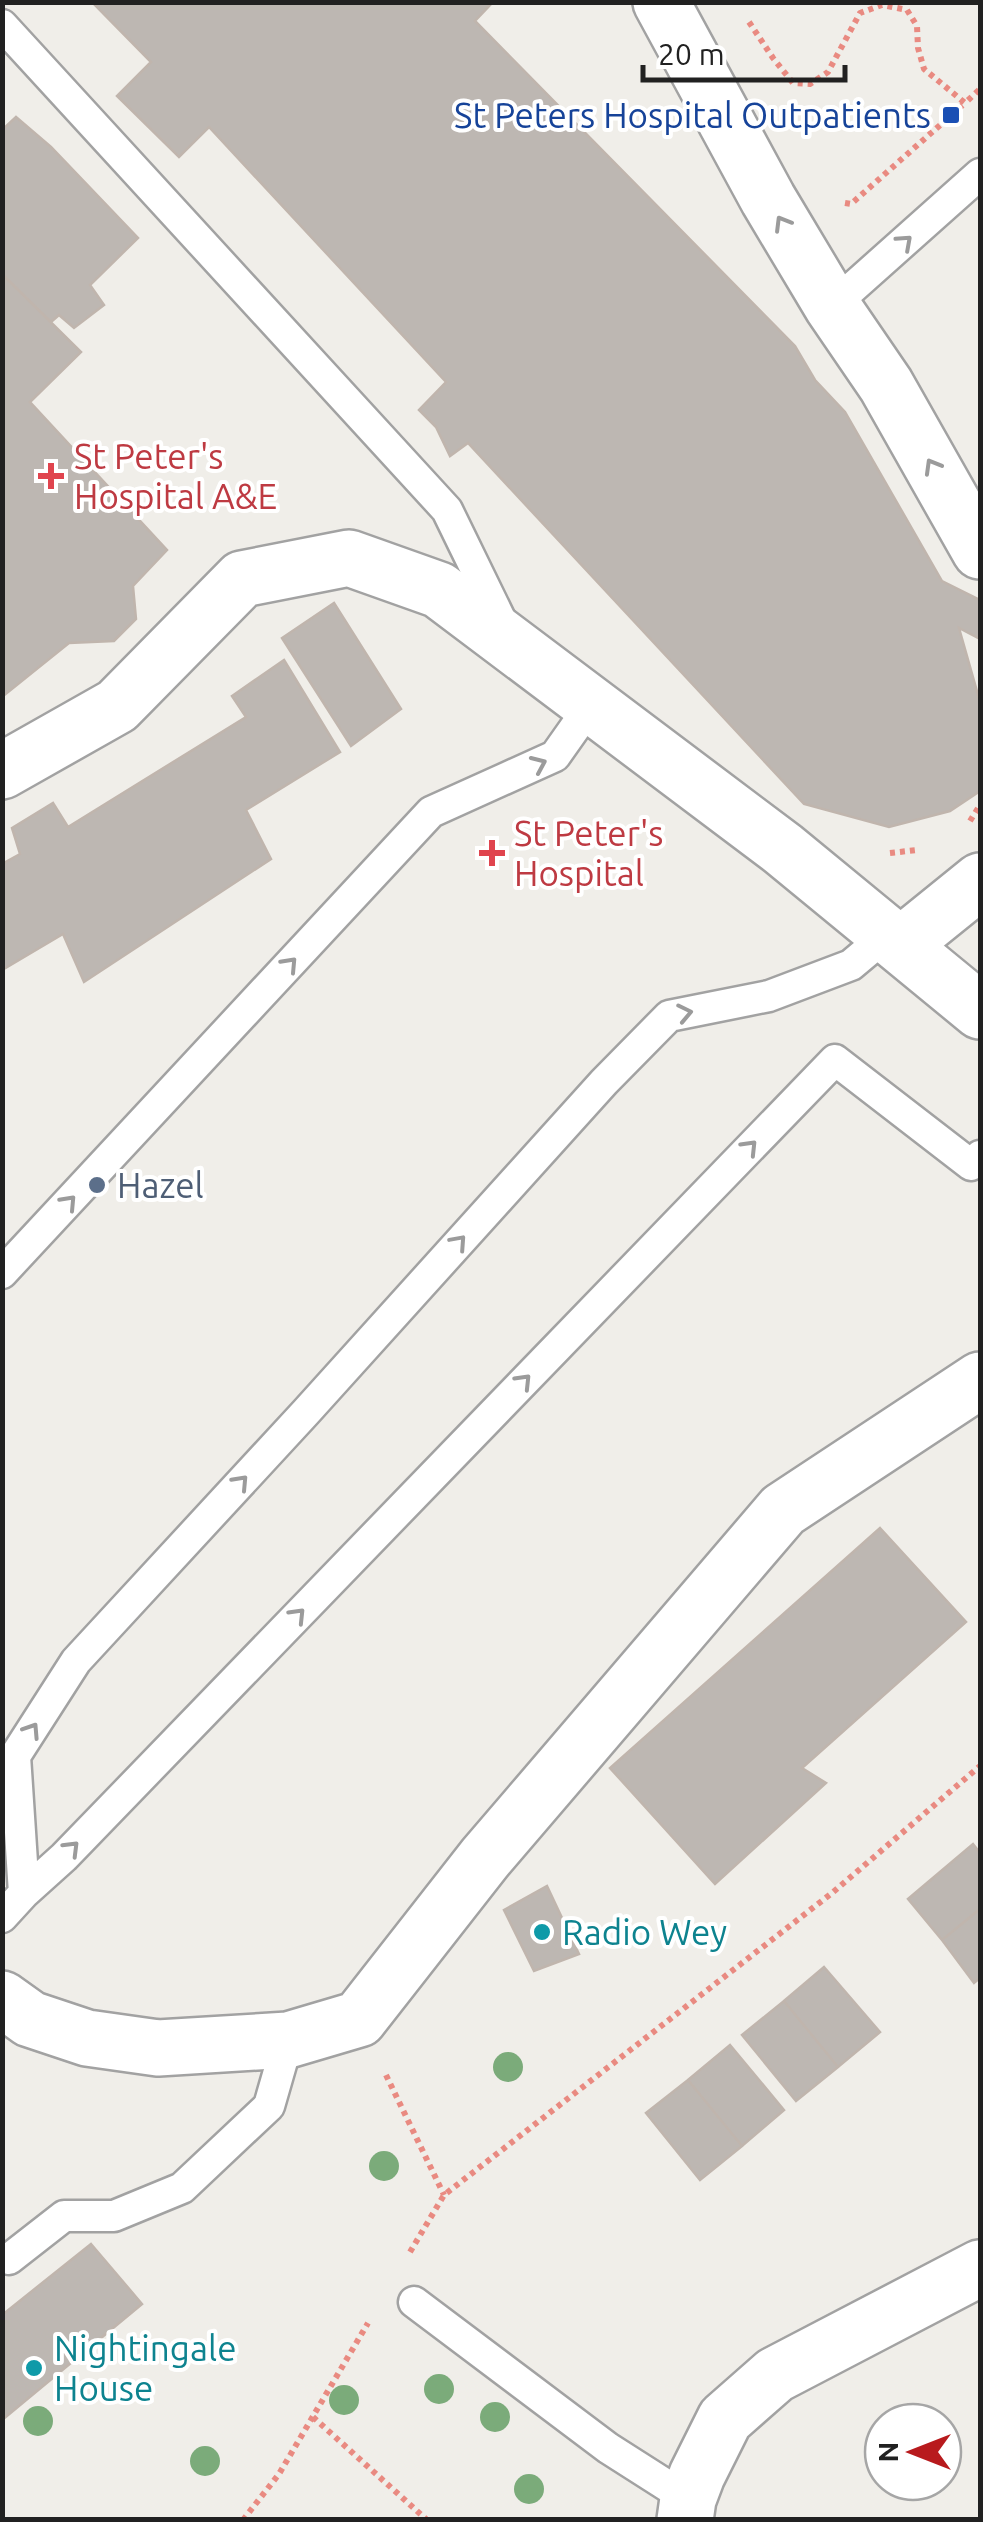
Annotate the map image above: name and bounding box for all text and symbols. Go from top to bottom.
scale bar [643,20,846,82]
text: 20 m [658,37,725,71]
place label: St Peters Hospital Outpatients [454,95,931,135]
marker: St Peters Hospital Outpatients [940,104,962,126]
one-way arrow [775,216,794,234]
one-way arrow [893,235,912,253]
place label: St Peter's Hospital A&E [74,436,277,516]
one-way arrow [925,459,945,477]
marker: St Peter's Hospital A&E [38,463,64,489]
one-way arrow [529,756,547,776]
place label: St Peter's Hospital [514,813,664,893]
marker: St Peter's Hospital [479,840,505,866]
one-way arrow [278,957,296,975]
one-way arrow [676,1004,693,1025]
one-way arrow [738,1141,756,1159]
place label: Hazel [117,1165,204,1205]
marker: Hazel [86,1174,108,1196]
one-way arrow [57,1195,75,1213]
one-way arrow [448,1235,466,1254]
one-way arrow [512,1375,530,1393]
one-way arrow [229,1476,247,1494]
one-way arrow [286,1608,304,1627]
one-way arrow [19,1723,38,1741]
one-way arrow [60,1842,78,1860]
place label: Radio Wey [562,1912,727,1952]
marker: Radio Wey [531,1921,553,1943]
place label: Nightingale House [54,2328,236,2408]
marker: Nightingale House [23,2357,45,2379]
north arrow [863,2402,963,2502]
text: N [872,2442,903,2462]

